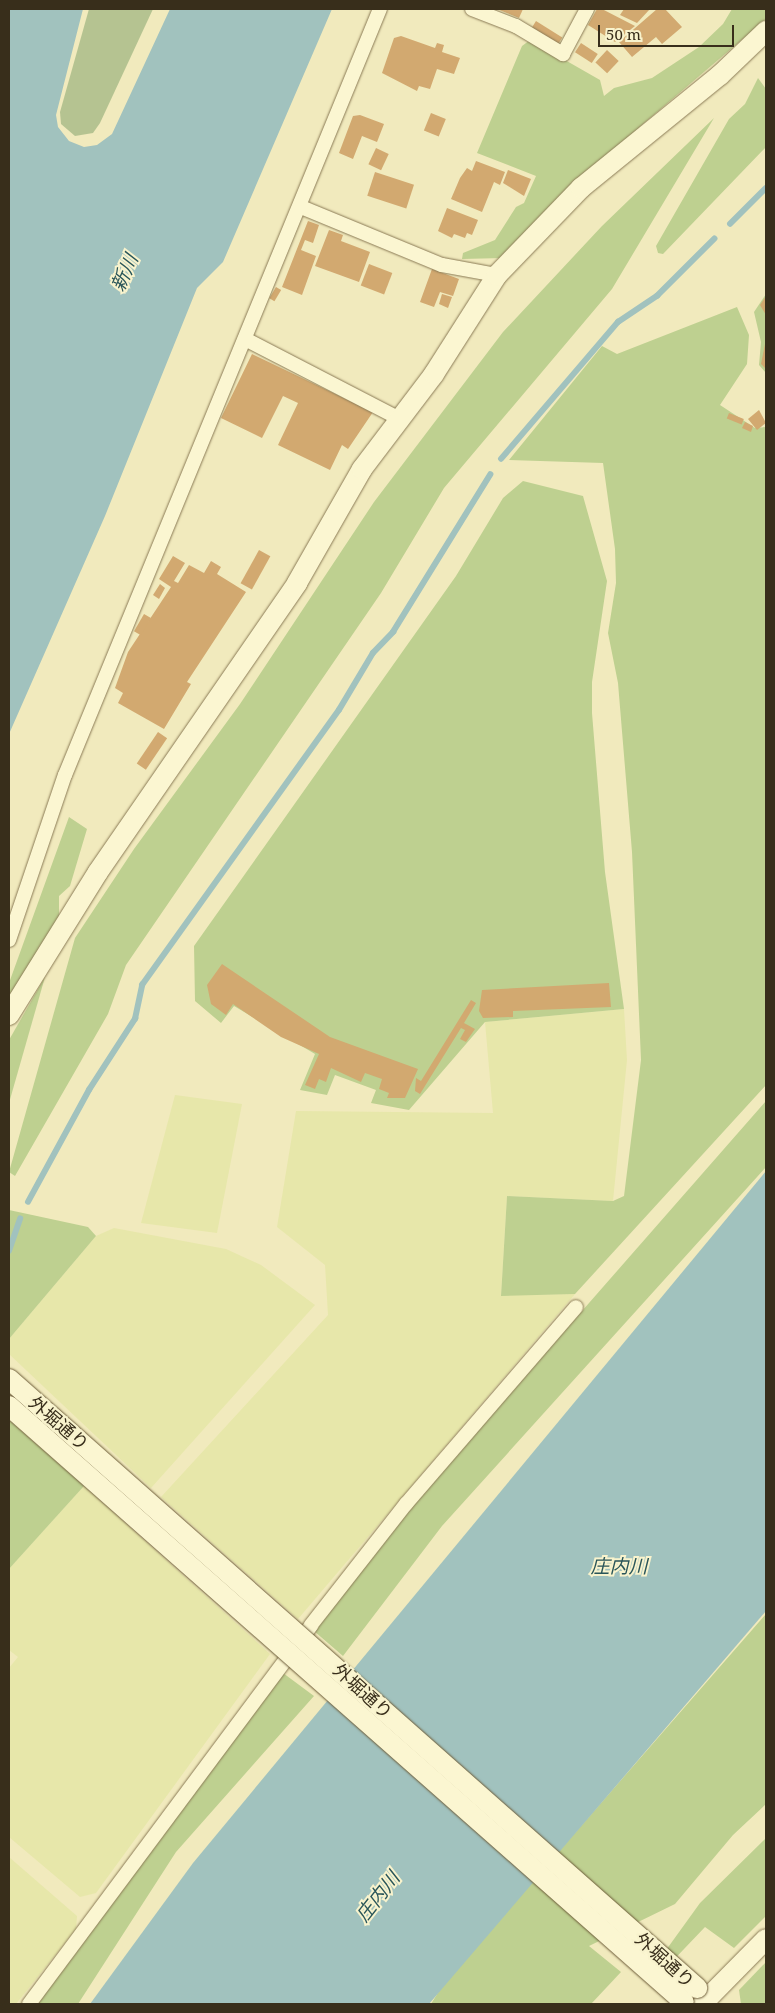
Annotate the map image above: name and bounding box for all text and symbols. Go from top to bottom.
scale bar [600,15,736,47]
text: 50 m [606,24,641,44]
water label: 新川 [107,251,143,295]
street label: 外堀通り [25,1391,93,1455]
water label: 庄内川 [591,1556,647,1578]
street label: 外堀通り [329,1659,397,1723]
water label: 庄内川 [351,1868,405,1926]
street label: 外堀通り [631,1928,699,1992]

